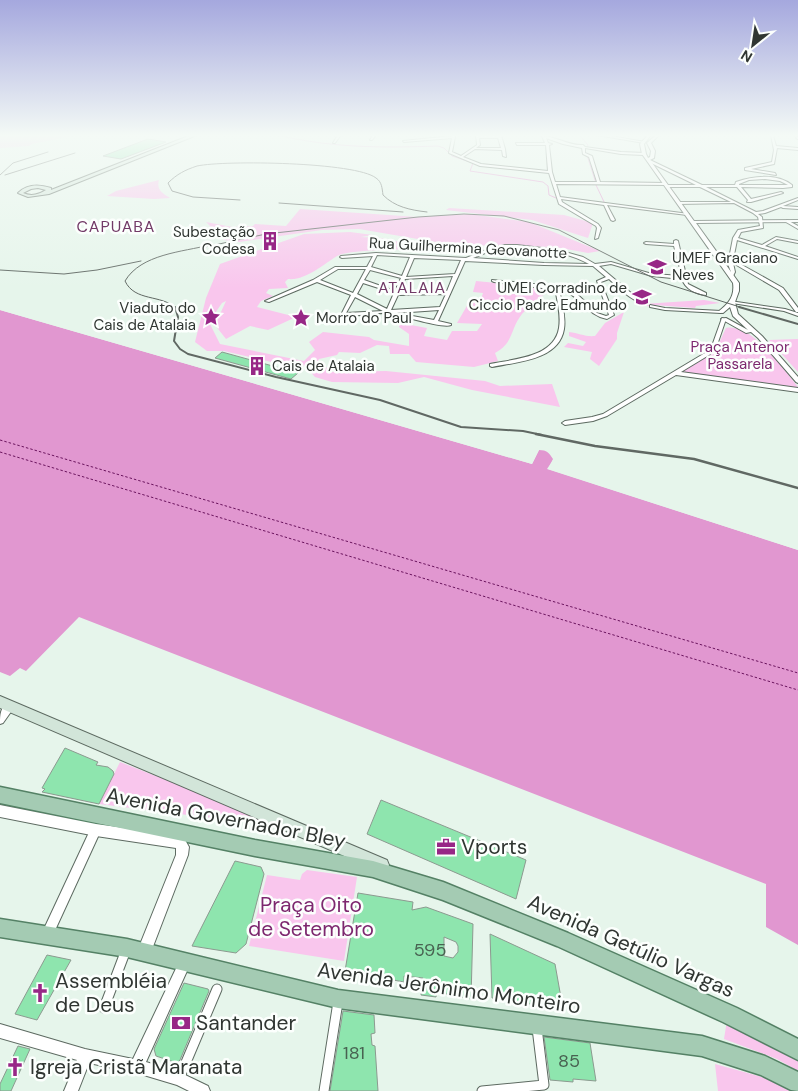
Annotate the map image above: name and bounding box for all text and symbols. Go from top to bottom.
north arrow [728,20,778,70]
text: N [738,46,755,67]
district label: CAPUABA [77,216,155,237]
place label: Subestação Codesa [173,222,255,259]
building icon: Subestação Codesa [259,230,281,252]
street label: Rua Guilhermina Geovanotte [368,233,568,263]
place label: UMEF Graciano Neves [672,248,778,285]
school or university icon: UMEF Graciano Neves [646,256,668,278]
district label: ATALAIA [378,277,446,298]
place label: UMEI Corradino de Ciccio Padre Edmundo [469,278,627,315]
school or university icon: UMEI Corradino de Ciccio Padre Edmundo [631,286,653,308]
place label: Viaduto do Cais de Atalaia [93,298,196,335]
place icon: Viaduto do Cais de Atalaia [200,306,222,328]
place icon: Morro do Paul [290,307,312,329]
place label: Morro do Paul [316,308,412,328]
park label: Praça Antenor Passarela [691,337,790,374]
building icon: Cais de Atalaia [246,355,268,377]
place label: Cais de Atalaia [272,356,375,376]
street label: Avenida Governador Bley [104,781,349,855]
place label: Vports [461,833,527,861]
office icon: Vports [435,836,457,858]
street label: Avenida Getúlio Vargas [523,888,739,1004]
park label: Praça Oito de Setembro [248,891,374,943]
house number: 595 [414,938,446,962]
street label: Avenida Jerônimo Monteiro [316,956,582,1020]
place label: Assembléia de Deus [55,967,167,1019]
church icon: Assembléia de Deus [29,982,51,1004]
place label: Santander [196,1009,296,1037]
bank icon: Santander [170,1012,192,1034]
house number: 181 [343,1041,365,1065]
house number: 85 [558,1049,580,1073]
place label: Igreja Cristã Maranata [30,1053,242,1081]
church icon: Igreja Cristã Maranata [4,1056,26,1078]

